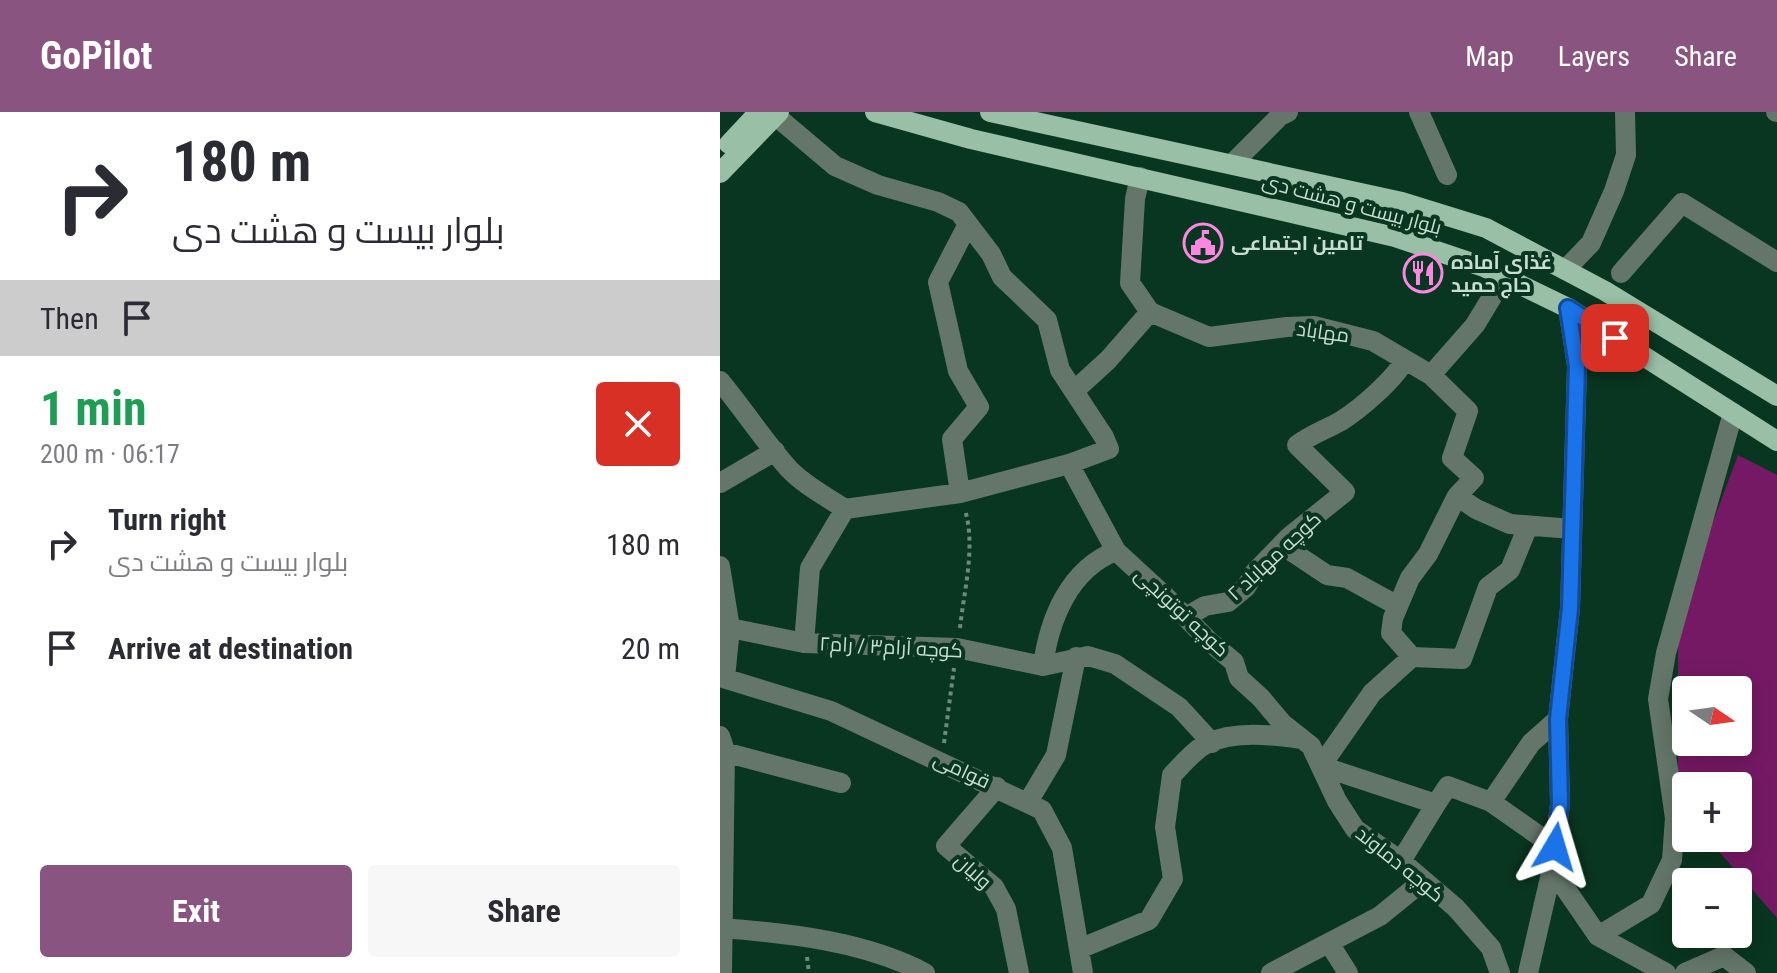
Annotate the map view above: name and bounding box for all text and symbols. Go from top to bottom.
text: GoPilot [40,34,152,78]
text: Map [1465,40,1514,73]
text: Layers [1558,40,1630,73]
text: Share [1674,40,1737,73]
text: 180 m [172,129,311,195]
icon: right [40,144,144,248]
street label: بلوار بیست و هشت دی [1259,169,1444,240]
text: بلوار بیست و هشت دی [172,210,505,252]
public building icon: تامین اجتماعی [1182,222,1224,264]
place label: تامین اجتماعی [1231,231,1364,255]
place label: غذای آماده حاج حمید [1451,250,1552,299]
restaurant icon: غذای آماده حاج حمید [1402,252,1444,294]
icon: arrive [115,296,159,340]
text: Then [40,301,99,336]
pin [1581,304,1649,372]
street label: مهاباد [1295,316,1351,349]
icon: arrive [1593,316,1637,360]
text: 1 min [40,380,147,437]
button: close [596,382,680,466]
text: 200 m · 06:17 [40,439,180,469]
text: Turn right [108,502,226,537]
street label: کوچه مهاباد ۲ [1222,507,1326,606]
icon: right [40,522,84,566]
text: 180 m [606,527,680,562]
text: بلوار بیست و هشت دی [108,547,348,577]
street label: کوچه توتونچی [1129,562,1234,662]
icon: arrive [40,626,84,670]
text: Arrive at destination [108,631,353,666]
text: 20 m [621,631,680,666]
street label: کوچه آرام۳ / رام۲ [819,631,963,665]
north arrow [1672,676,1752,756]
map controls [1672,676,1752,948]
street label: قوامی [929,747,994,794]
button: + [1672,772,1752,852]
position arrow [1513,805,1597,889]
street label: کوچه دماوند [1350,821,1449,908]
street label: ولیان [949,848,996,895]
button: Exit [40,865,352,957]
button: Share [368,865,680,957]
button: − [1672,868,1752,948]

